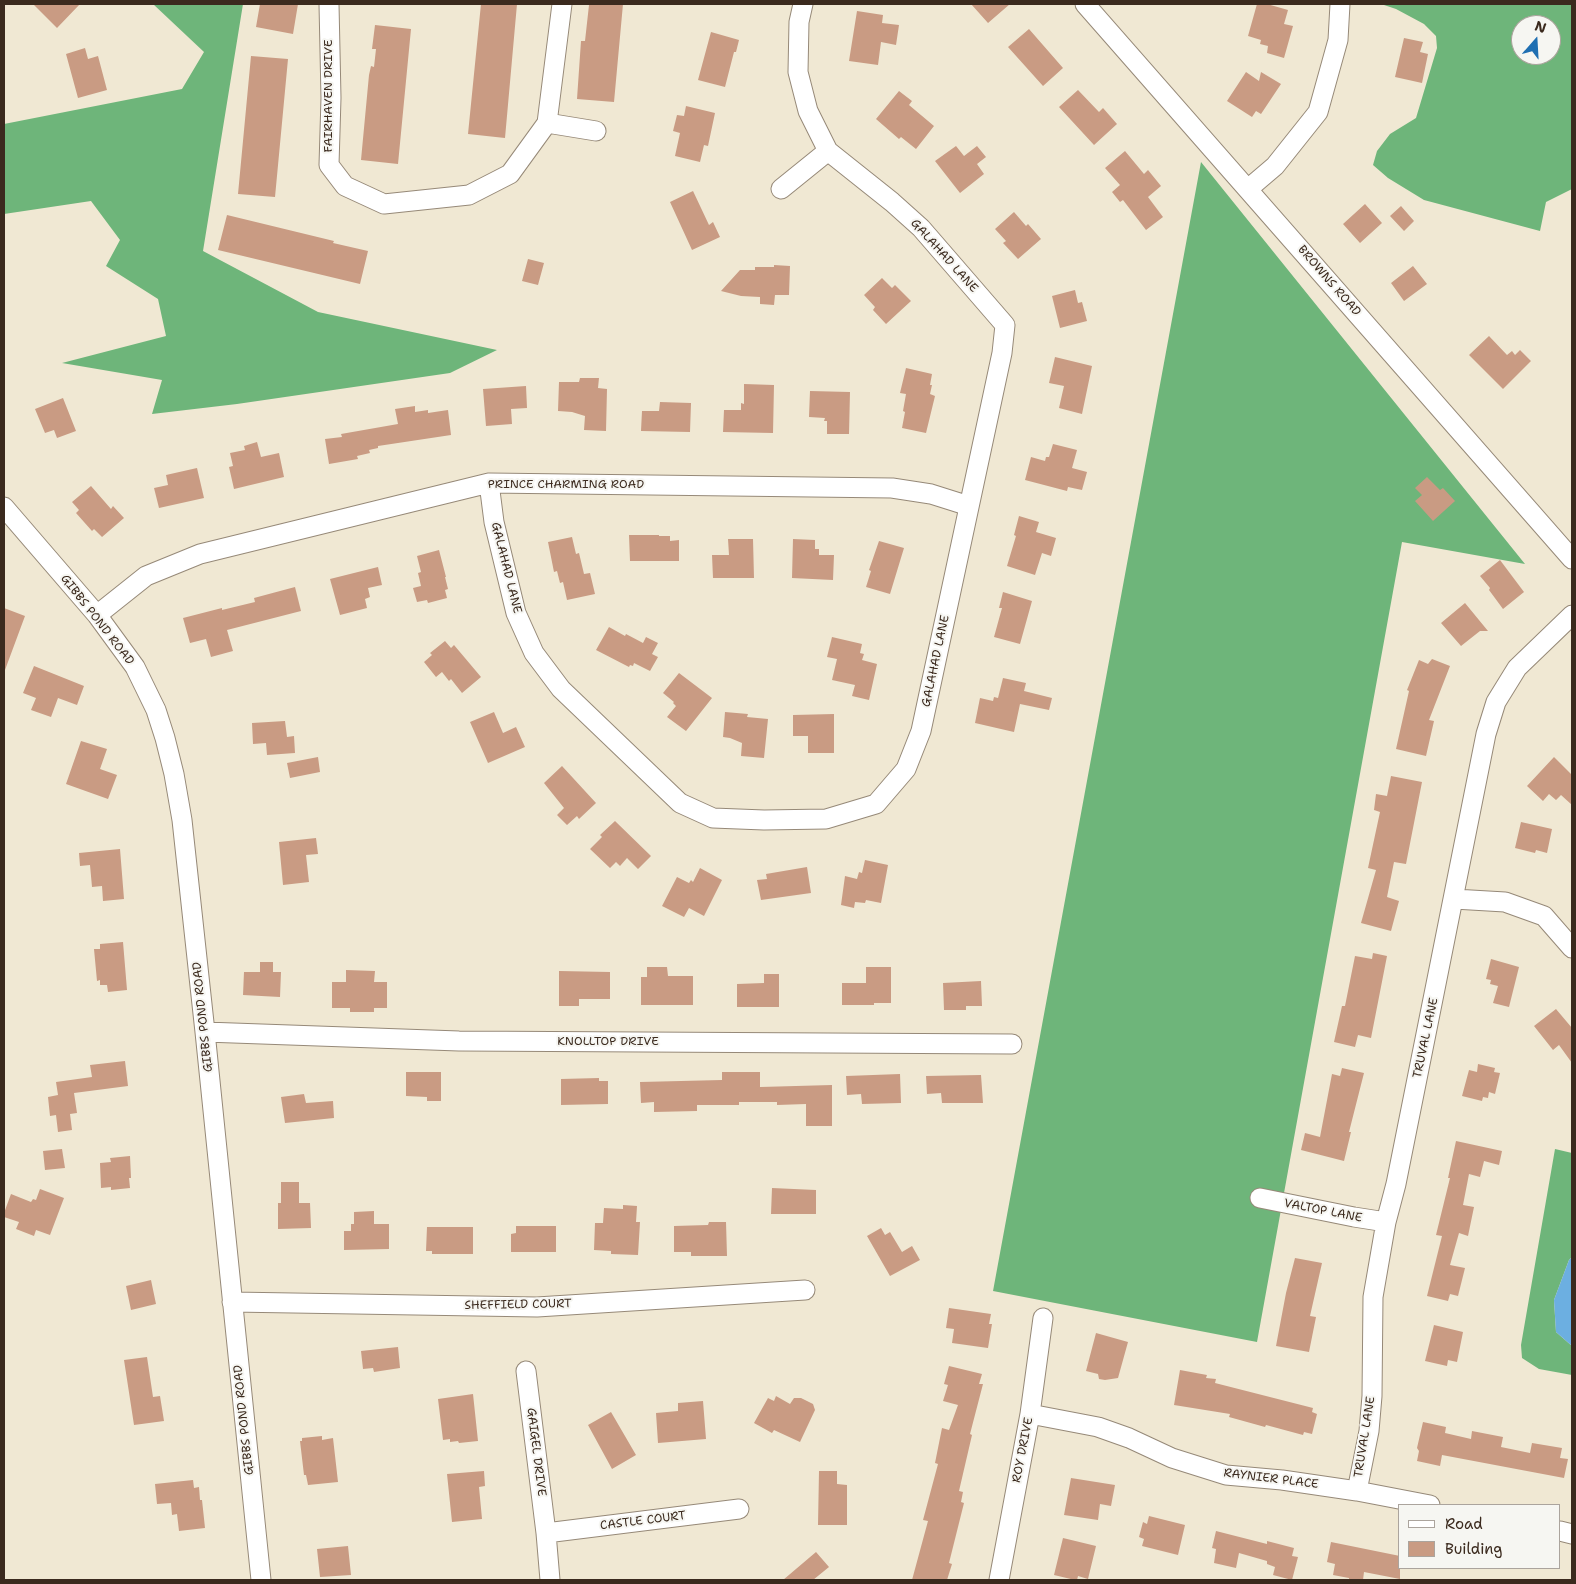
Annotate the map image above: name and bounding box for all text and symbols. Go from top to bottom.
north arrow [1511,15,1561,65]
text: N [1532,16,1549,37]
street label: FAIRHAVEN DRIVE [322,39,336,153]
street label: GALAHAD LANE [907,216,981,296]
street label: BROWNS ROAD [1294,243,1364,319]
street label: PRINCE CHARMING ROAD [488,478,644,492]
street label: GALAHAD LANE [488,521,524,615]
street label: GIBBS POND ROAD [57,572,137,668]
street label: GALAHAD LANE [919,614,953,708]
street label: GIBBS POND ROAD [190,961,216,1073]
street label: TRUVAL LANE [1410,996,1442,1080]
street label: KNOLLTOP DRIVE [557,1035,659,1049]
street label: VALTOP LANE [1283,1196,1363,1226]
street label: SHEFFIELD COURT [464,1297,572,1313]
street label: GIBBS POND ROAD [231,1364,257,1476]
street label: TRUVAL LANE [1351,1395,1379,1479]
street label: GAIGEL DRIVE [523,1407,549,1497]
street label: ROY DRIVE [1010,1416,1036,1484]
street label: RAYNIER PLACE [1223,1466,1319,1492]
legend [1398,1504,1561,1569]
street label: CASTLE COURT [599,1509,687,1533]
text: Road [1445,1514,1483,1534]
text: Building [1445,1539,1502,1559]

